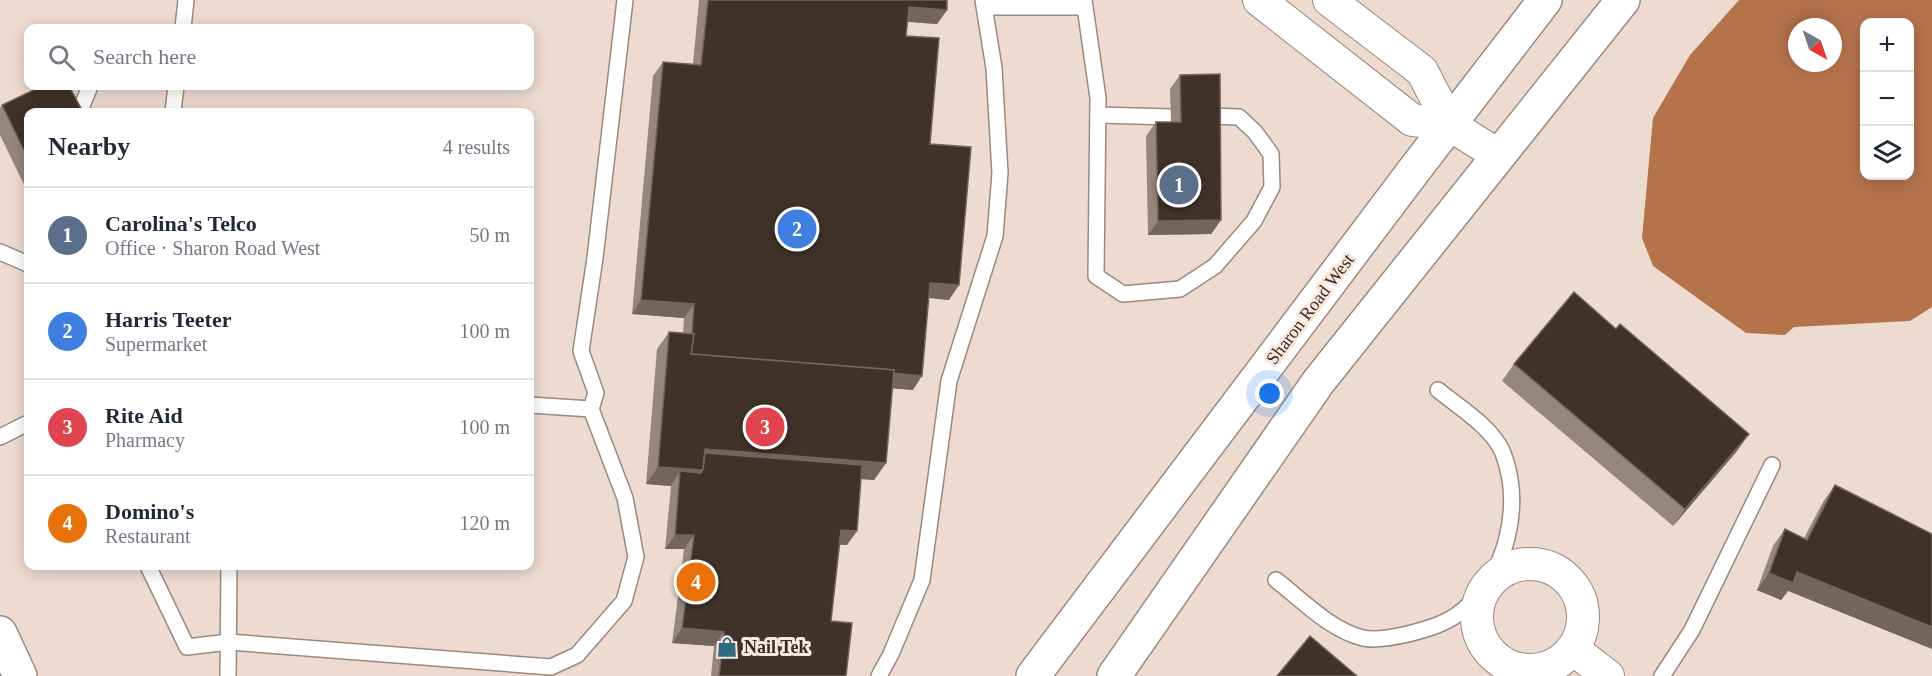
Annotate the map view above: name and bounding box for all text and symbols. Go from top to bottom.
north arrow [1788,18,1842,72]
map controls [1860,18,1914,180]
button: + [1860,18,1914,72]
search box [24,24,534,90]
icon: search [45,41,78,74]
text: Search here [93,44,196,69]
button: − [1860,72,1914,126]
button: layers [1860,126,1914,180]
text: Nearby [48,132,130,161]
text: 4 results [443,136,510,158]
pin: 1 [1160,162,1198,207]
pin: 2 [778,206,816,252]
text: Carolina's Telco [105,211,257,236]
text: 1 [63,224,73,246]
text: 50 m [469,224,510,246]
text: Office · Sharon Road West [105,237,320,259]
street label: Sharon Road West [1262,250,1358,368]
text: Harris Teeter [105,307,231,332]
text: 2 [63,320,73,342]
text: 100 m [459,320,510,342]
text: Supermarket [105,333,207,355]
your location [1255,379,1284,408]
text: Rite Aid [105,403,183,428]
pin: 3 [746,404,784,450]
text: 3 [63,416,73,438]
text: 100 m [459,416,510,438]
text: Pharmacy [105,429,185,451]
text: Domino's [105,499,194,524]
text: 4 [63,512,73,534]
text: 120 m [459,512,510,534]
text: Restaurant [105,525,191,547]
pin: 4 [676,560,716,604]
shop icon: Nail Tek [715,635,739,659]
place label: Nail Tek [744,637,809,657]

